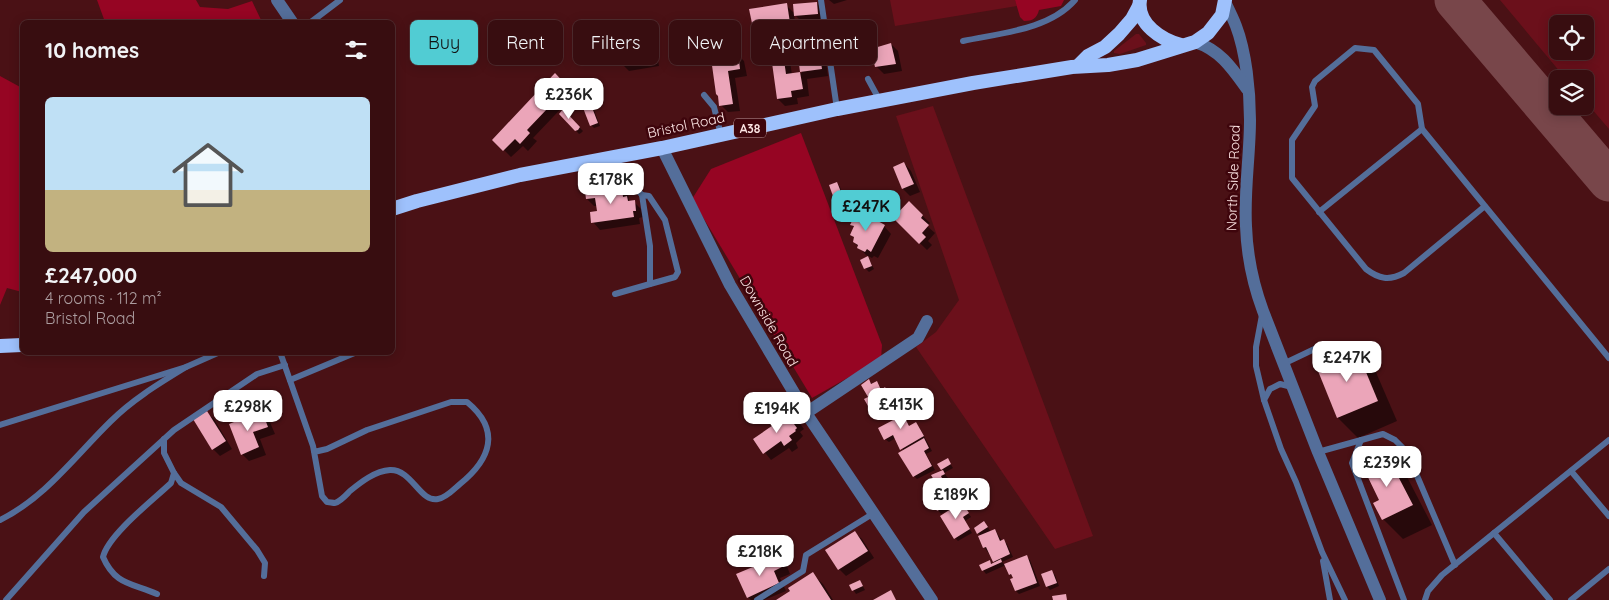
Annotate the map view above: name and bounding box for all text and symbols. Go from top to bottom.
map controls [1549,15,1594,115]
button: locate [1549,15,1594,60]
chip: Buy [410,20,478,65]
chip: Rent [488,20,563,65]
chip: Filters [573,20,659,65]
chip: New [669,20,741,65]
chip: Apartment [751,20,877,65]
icon: filters [342,36,370,64]
text: 10 homes [45,37,139,63]
button: layers [1549,70,1594,115]
pin: £236K [534,78,604,120]
text: £236K [545,84,593,104]
street label: Bristol Road [645,108,727,142]
road number: A38 [734,119,766,138]
street label: North Side Road [1222,125,1244,231]
icon: home [163,130,253,220]
pin: £178K [576,162,646,205]
text: £178K [589,169,633,189]
pin: £247K [831,190,901,232]
text: £247K [842,196,890,216]
text: £247,000 [45,262,137,288]
street label: Downside Road [736,272,802,370]
text: 4 rooms · 112 m² [45,288,162,308]
text: Bristol Road [45,308,135,328]
pin: £247K [1312,340,1382,383]
text: £247K [1323,347,1371,367]
pin: £413K [866,388,936,430]
pin: £298K [213,390,283,432]
pin: £194K [742,392,812,434]
text: £413K [879,394,923,414]
text: £298K [224,396,272,416]
text: £194K [754,398,800,418]
pin: £239K [1352,446,1422,488]
text: £239K [1363,452,1411,472]
pin: £189K [921,478,991,520]
text: £189K [934,484,978,504]
pin: £218K [725,534,795,577]
text: £218K [738,541,782,561]

